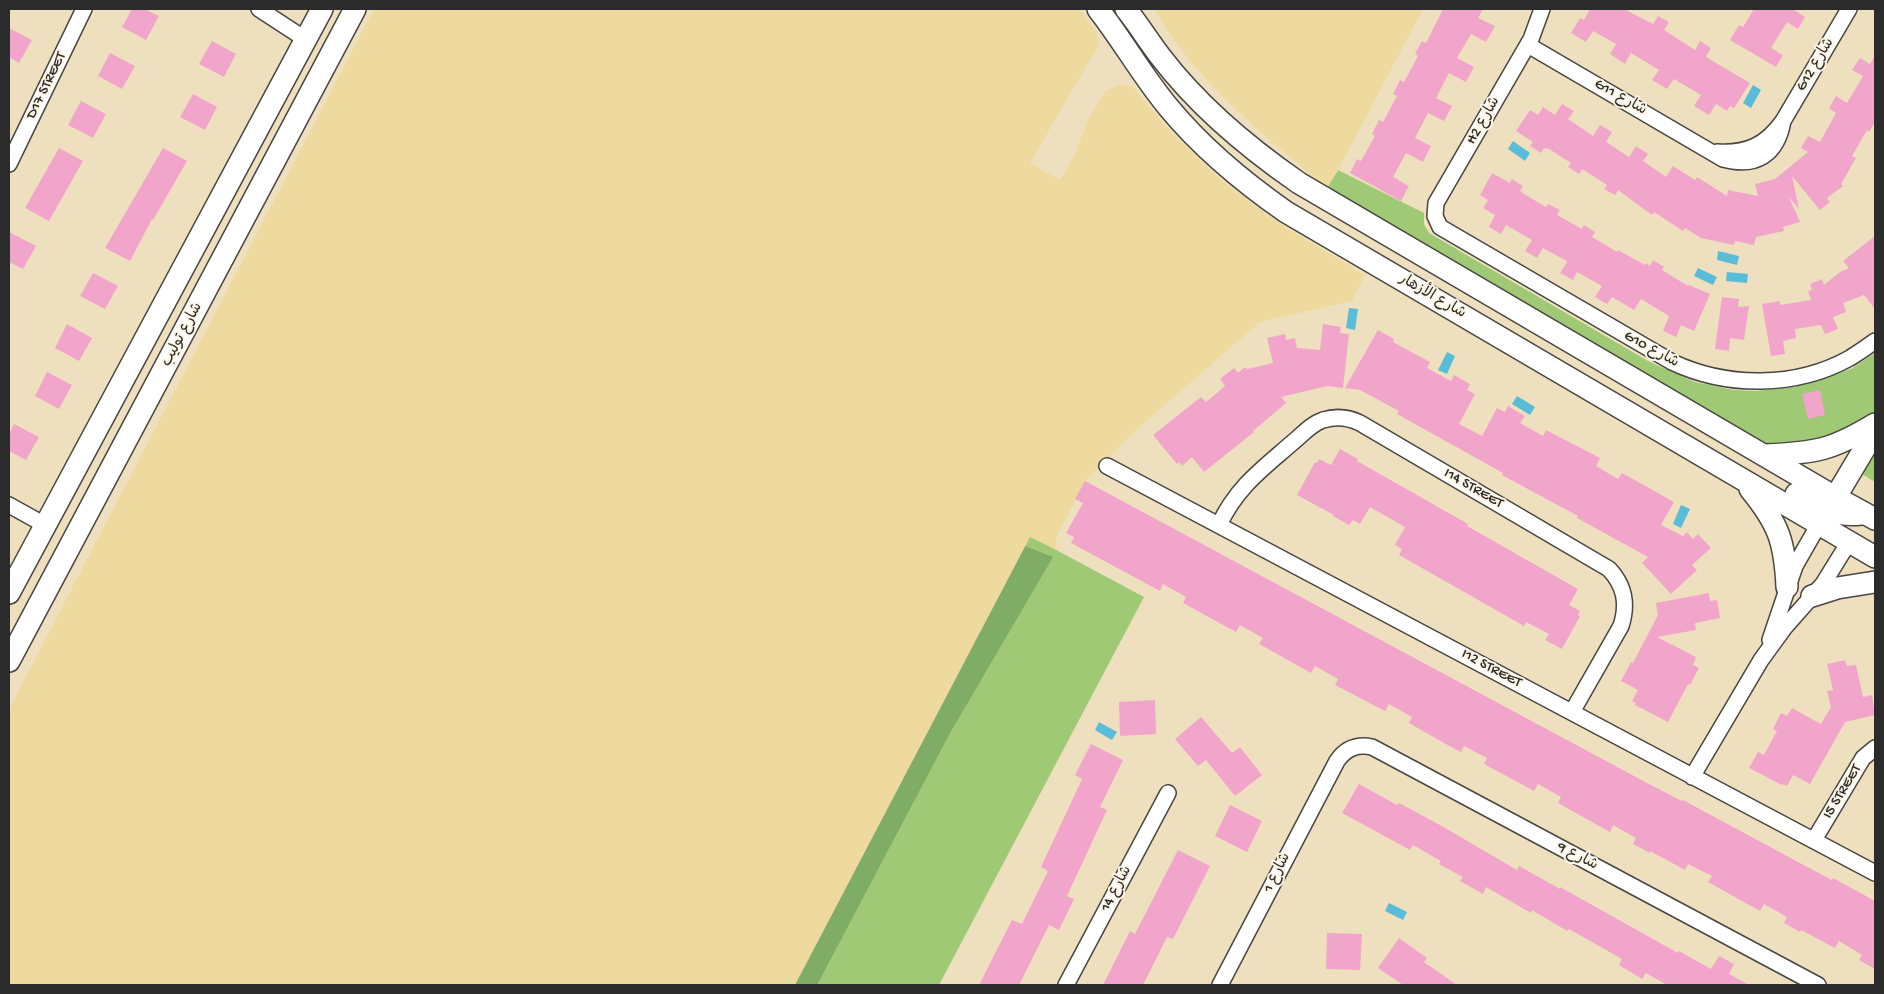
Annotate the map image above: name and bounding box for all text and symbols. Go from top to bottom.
street label: G12 شارع [1793,35,1839,95]
street label: D17 STREET [23,50,71,122]
street label: G11 شارع [1591,76,1649,120]
street label: H2 شارع [1463,94,1505,148]
street label: شارع الأزهار [1395,271,1469,323]
street label: شارع توليب [159,300,207,370]
street label: G10 شارع [1620,328,1682,372]
street label: I14 STREET [1440,465,1506,513]
street label: I12 STREET [1458,646,1524,692]
street label: I5 STREET [1820,762,1866,822]
street label: شارع 9 [1554,839,1600,875]
street label: شارع 1 [1260,850,1296,896]
street label: شارع 14 [1098,863,1136,915]

